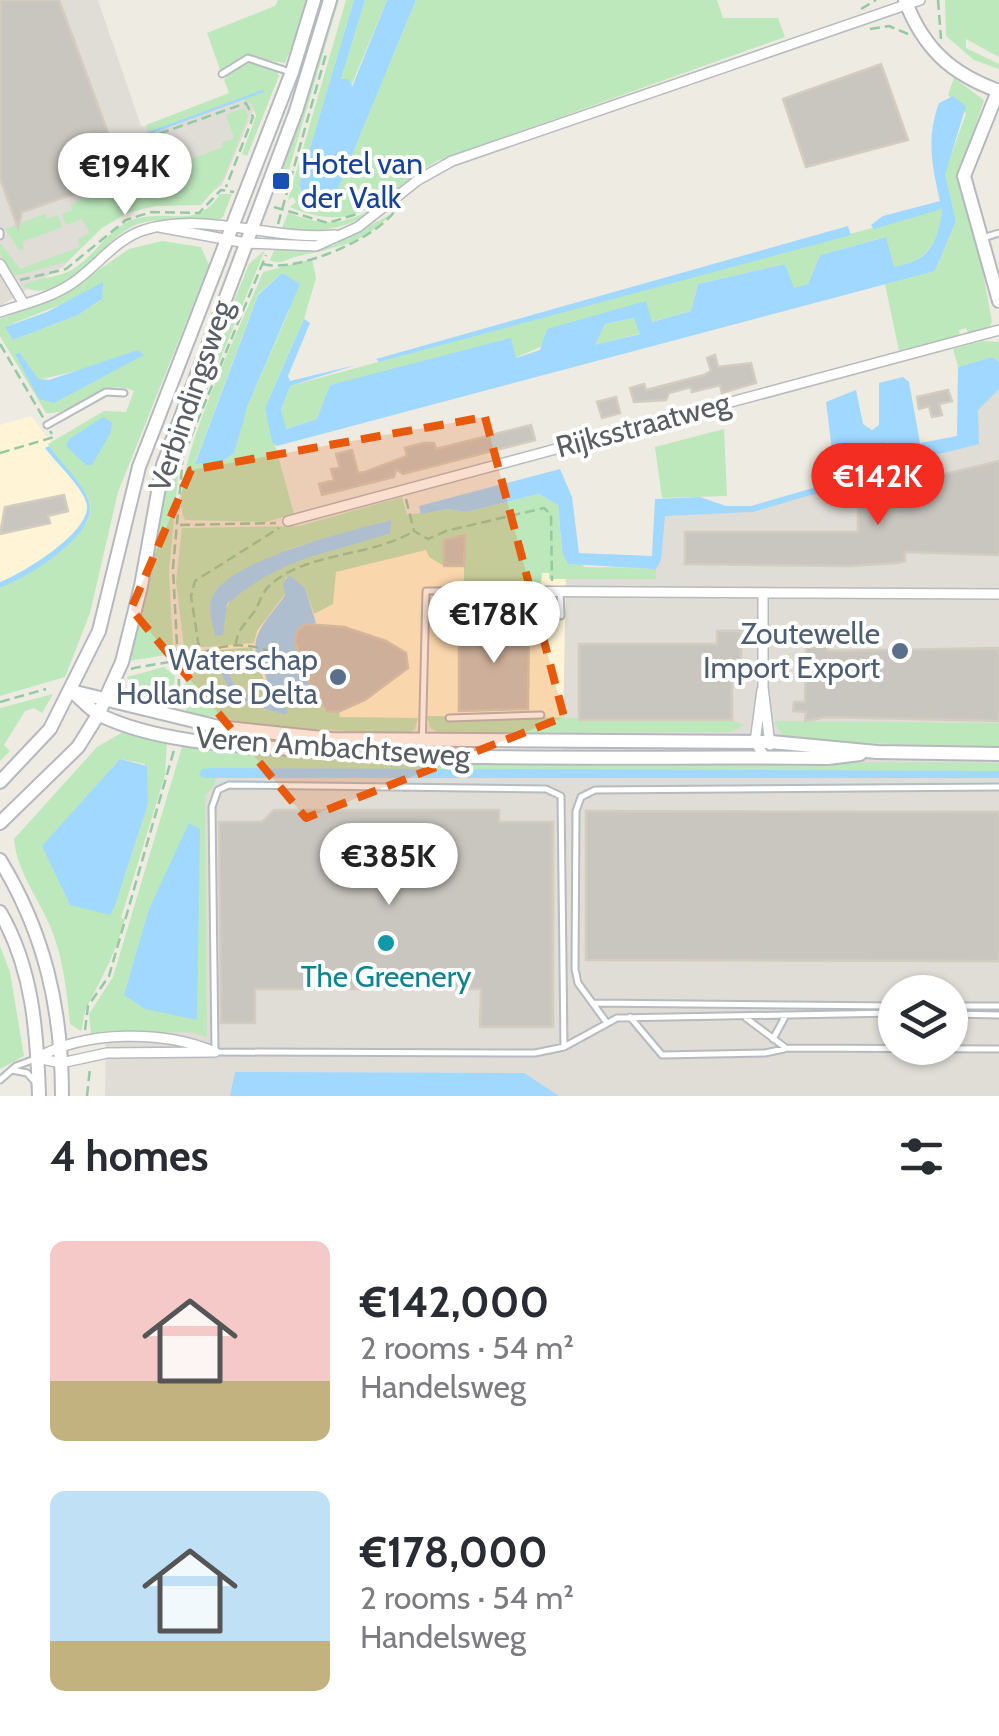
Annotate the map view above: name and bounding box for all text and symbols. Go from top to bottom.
pin: €194K [55,133,195,218]
place label: Hotel van der Valk [301,145,423,216]
text: €194K [80,146,170,185]
marker: Hotel van der Valk [270,170,292,192]
street label: Verbindingsweg [140,294,241,496]
street label: Rijksstraatweg [552,383,735,466]
pin: €142K [808,443,948,528]
text: €142K [833,456,923,495]
pin: €178K [424,581,564,666]
text: €178K [450,594,538,633]
place label: Zoutewelle Import Export [703,615,880,686]
marker: Zoutewelle Import Export [889,640,911,662]
place label: Waterschap Hollandse Delta [116,641,319,712]
marker: Waterschap Hollandse Delta [327,666,349,688]
street label: Veren Ambachtseweg [195,718,473,775]
pin: €385K [319,823,459,908]
text: €385K [342,836,436,875]
marker: The Greenery [375,932,397,954]
place label: The Greenery [301,958,471,995]
map controls [878,975,968,1065]
button: layers [878,975,968,1065]
icon: filters [894,1129,949,1184]
text: 4 homes [50,1130,209,1182]
text: €142,000 [360,1276,549,1328]
icon: home [130,1281,250,1401]
text: 2 rooms · 54 m² [360,1328,574,1367]
text: Handelsweg [360,1367,526,1406]
text: €178,000 [360,1526,548,1578]
icon: home [130,1531,250,1651]
text: 2 rooms · 54 m² [360,1578,574,1617]
text: Handelsweg [360,1617,526,1656]

